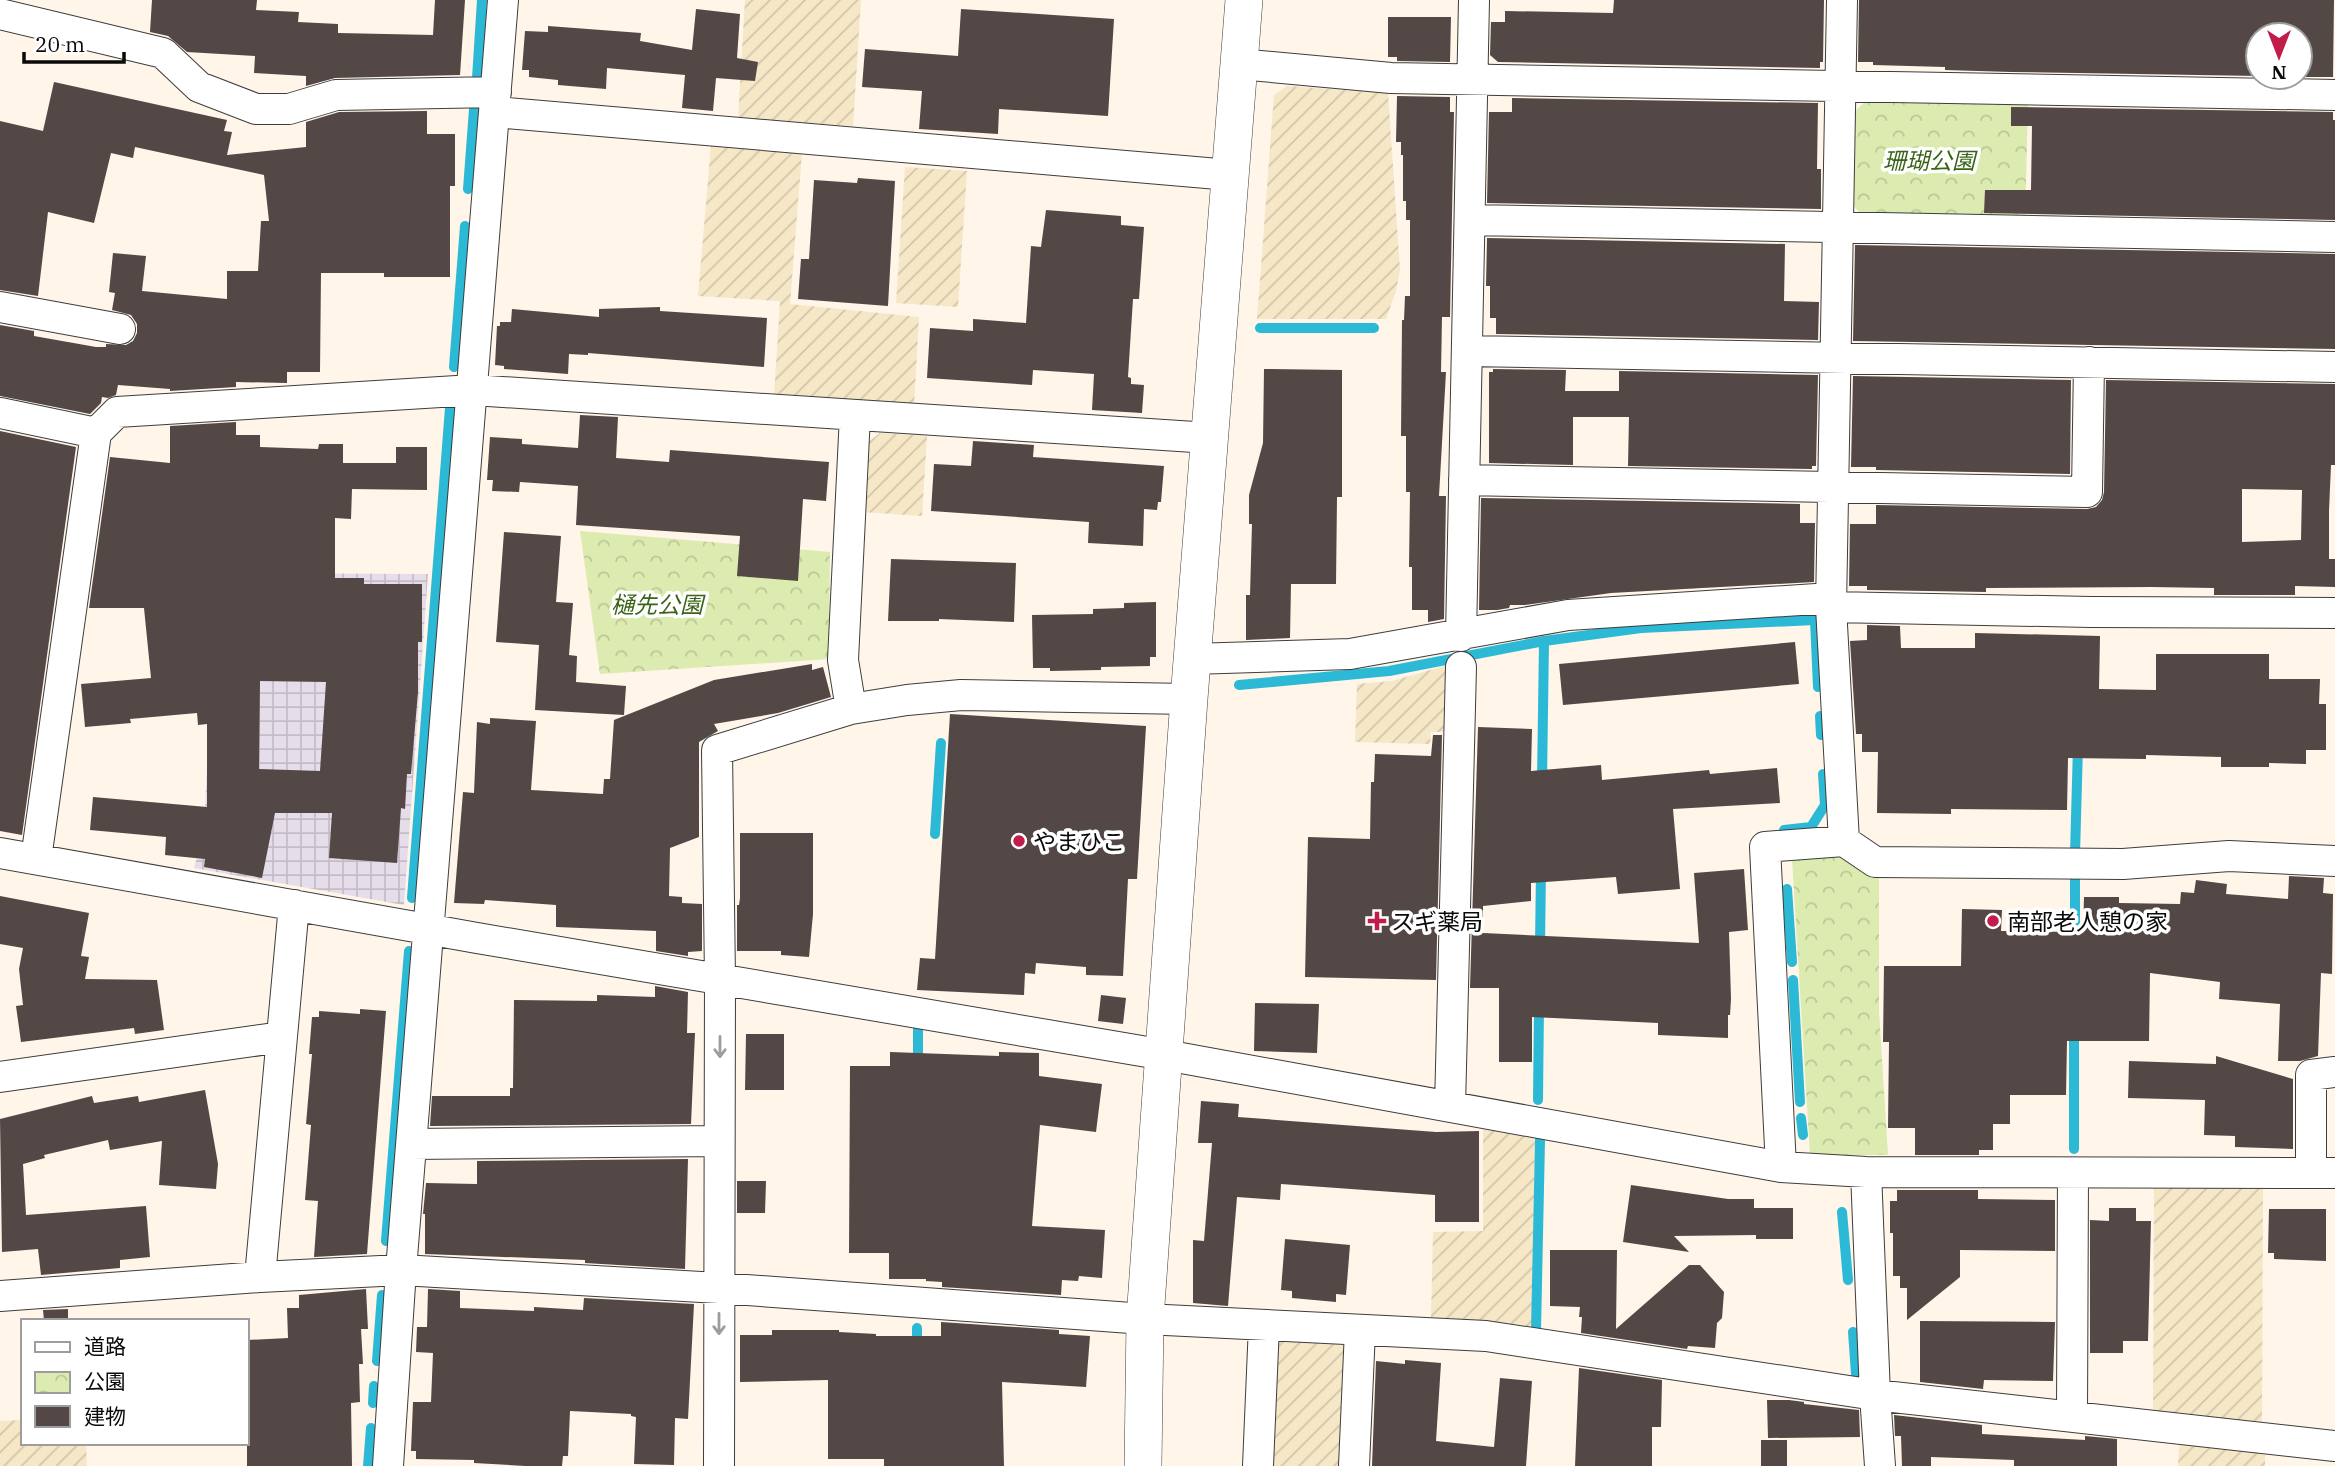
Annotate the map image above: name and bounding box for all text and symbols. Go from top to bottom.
scale bar [24,21,124,65]
north arrow [2244,21,2314,91]
text: 20 m [35,30,85,58]
text: N [2271,61,2287,85]
park label: 珊瑚公園 [1883,145,1978,175]
park label: 樋先公園 [611,589,706,619]
place label: やまひこ [1033,826,1125,856]
marker: やまひこ [1011,833,1027,849]
place label: スギ薬局 [1391,906,1483,936]
place label: 南部老人憩の家 [2007,906,2168,936]
marker: スギ薬局 [1369,913,1385,929]
marker: 南部老人憩の家 [1985,913,2001,929]
one-way arrow [713,1035,726,1058]
one-way arrow [712,1312,726,1335]
legend [21,1319,248,1445]
text: 道路 [84,1332,126,1360]
text: 公園 [84,1367,126,1395]
text: 建物 [84,1402,126,1430]

